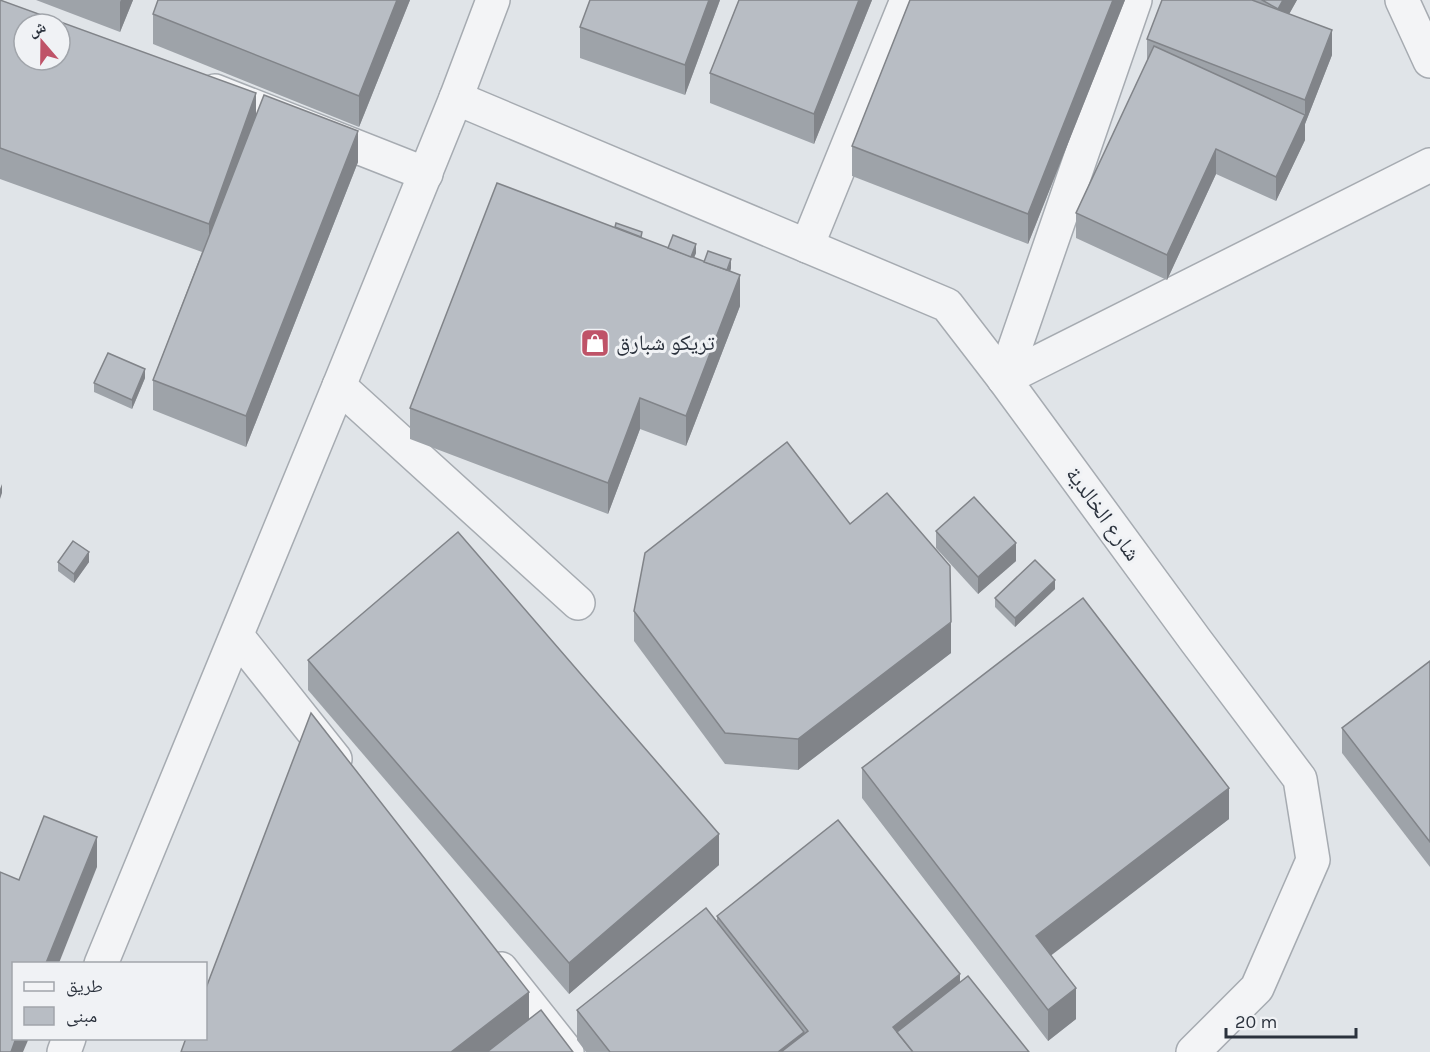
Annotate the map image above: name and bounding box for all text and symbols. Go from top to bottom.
north arrow [12,12,72,72]
text: ش [26,17,48,40]
shop icon: تريكو شبارق [579,327,611,359]
place label: تريكو شبارق [616,330,715,356]
street label: شارع الخالدية [1060,462,1146,566]
legend [12,962,207,1040]
text: طريق [66,975,103,997]
scale bar [1226,1001,1356,1039]
text: مبنى [66,1005,97,1027]
text: 20 m [1235,1011,1277,1033]

